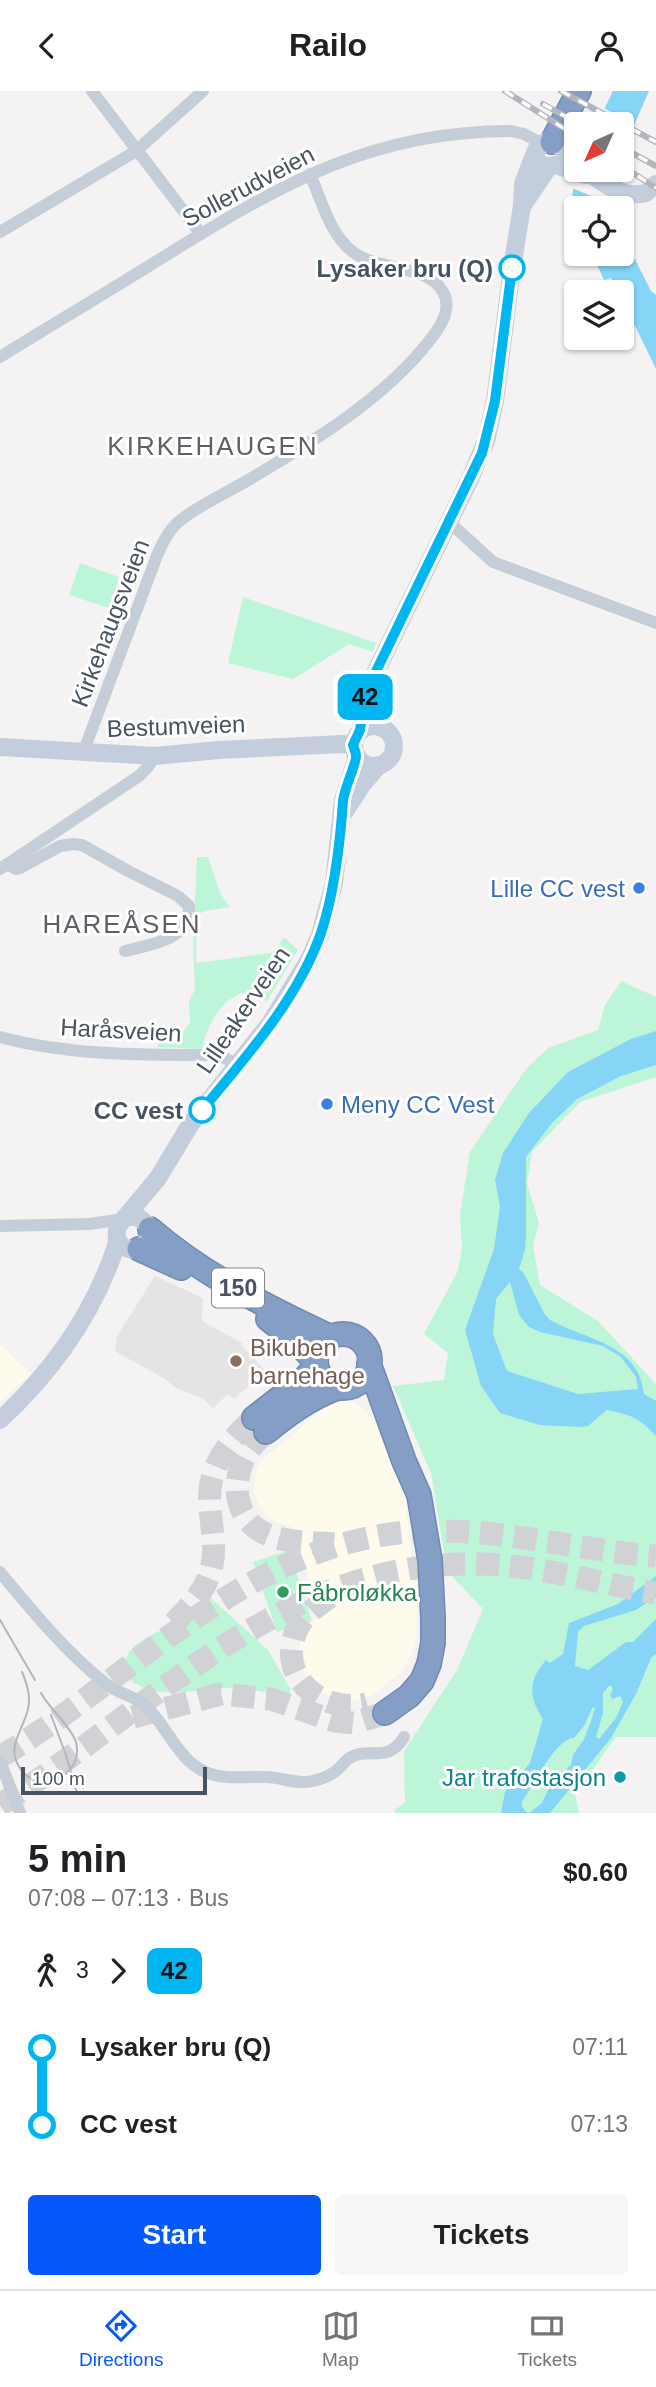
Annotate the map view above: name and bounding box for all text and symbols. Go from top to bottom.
icon: back [28,27,66,65]
text: Railo [289,27,367,63]
icon: person [590,27,628,65]
north arrow [564,112,634,182]
map controls [564,112,634,350]
street label: Sollerudveien [177,140,319,232]
button: locate [564,196,634,266]
place label: Lysaker bru (Q) [317,255,493,282]
marker: Lysaker bru (Q) [499,255,525,281]
button: layers [564,280,634,350]
district label: KIRKEHAUGEN [107,431,319,461]
street label: Kirkehaugsveien [66,535,154,711]
line badge: 42 [334,674,396,720]
text: 42 [352,683,378,710]
street label: Bestumveien [106,710,246,742]
place label: Lille CC vest [490,875,625,902]
marker: Lille CC vest [631,880,647,896]
district label: HAREÅSEN [42,909,202,939]
street label: Lilleakerveien [191,942,295,1078]
street label: Haråsveien [60,1013,182,1047]
place label: Meny CC Vest [341,1091,495,1118]
marker: Meny CC Vest [319,1096,335,1112]
place label: CC vest [94,1097,183,1124]
marker: CC vest [189,1097,215,1123]
road number: 150 [212,1269,264,1307]
place label: Bikuben barnehage [250,1334,365,1389]
marker: Bikuben barnehage [228,1353,244,1369]
place label: Fåbroløkka [297,1579,418,1606]
marker: Fåbroløkka [275,1584,291,1600]
scale bar [21,1764,206,1796]
place label: Jar trafostasjon [442,1764,606,1791]
text: 100 m [32,1768,85,1789]
marker: Jar trafostasjon [612,1769,628,1785]
text: 5 min [28,1838,127,1880]
text: $0.60 [563,1857,628,1887]
text: 07:08 – 07:13 · Bus [28,1885,229,1911]
icon: walk [28,1952,66,1990]
icon: forward [99,1952,137,1990]
text: 3 [76,1957,89,1983]
text: 42 [161,1957,188,1984]
text: Lysaker bru (Q) [80,2032,271,2062]
text: 07:11 [572,2034,628,2060]
text: CC vest [80,2109,177,2139]
text: 07:13 [570,2111,628,2137]
button: Start [28,2195,321,2275]
button: Tickets [335,2195,628,2275]
tab: Directions [79,2307,163,2371]
tab: Map [322,2307,360,2371]
tab: Tickets [518,2307,577,2371]

